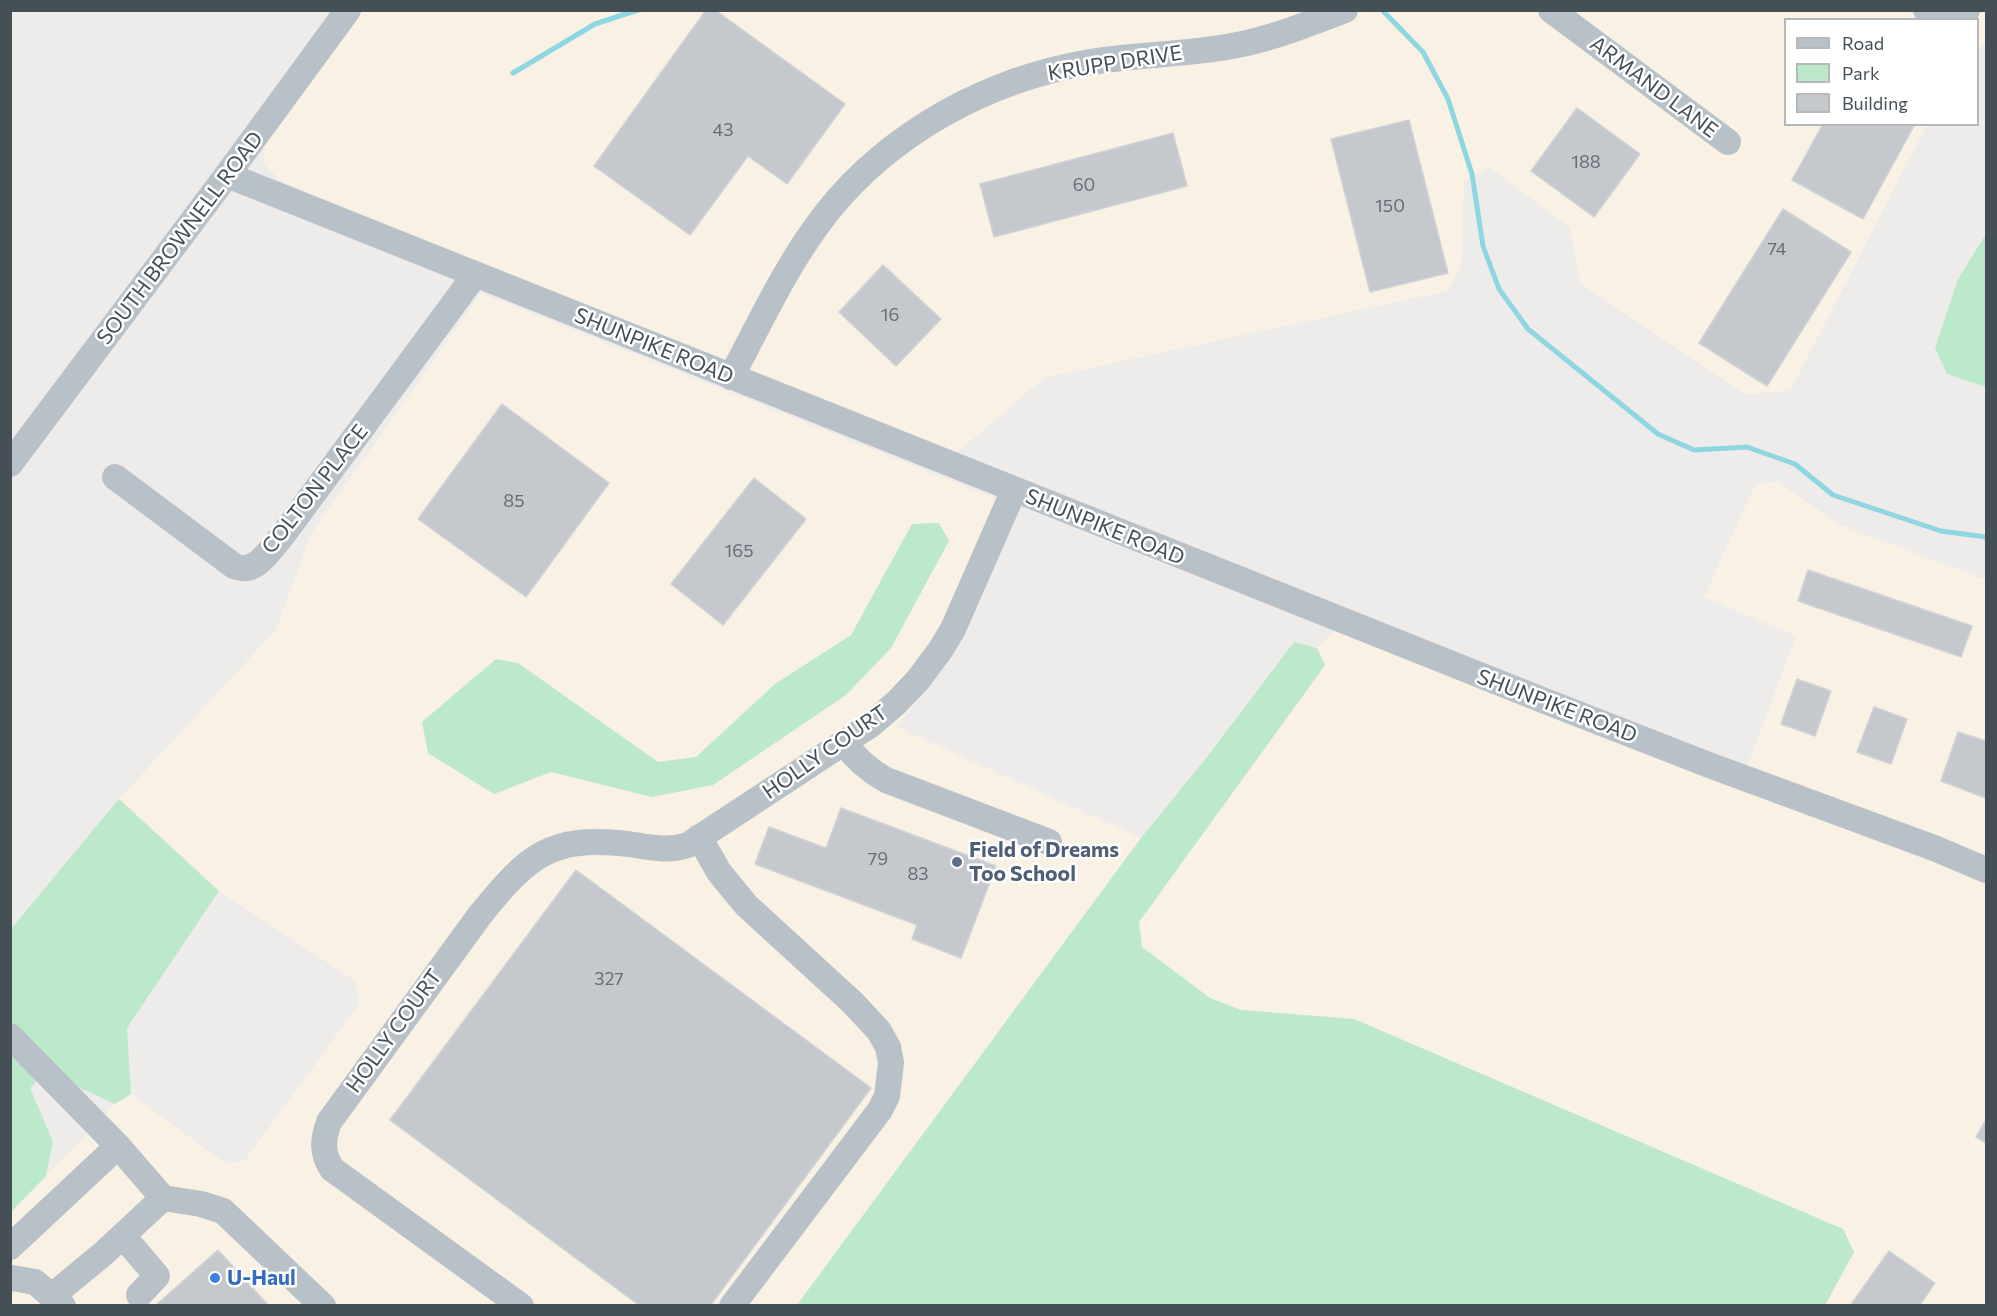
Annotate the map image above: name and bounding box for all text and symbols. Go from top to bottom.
legend [1784,18,1979,126]
street label: ARMAND LANE [1585,31,1723,143]
text: Road [1842,32,1884,54]
street label: KRUPP DRIVE [1046,40,1184,86]
text: Park [1842,62,1880,84]
text: Building [1842,92,1908,114]
house number: 43 [712,119,734,141]
street label: SOUTH BROWNELL ROAD [92,127,268,349]
house number: 188 [1571,151,1601,173]
house number: 60 [1073,174,1095,196]
house number: 150 [1375,195,1405,217]
house number: 74 [1767,238,1787,260]
street label: SHUNPIKE ROAD [571,303,737,389]
house number: 16 [881,304,899,326]
street label: COLTON PLACE [257,419,373,559]
street label: SHUNPIKE ROAD [1022,484,1188,570]
house number: 85 [503,490,525,512]
house number: 165 [725,540,753,562]
street label: SHUNPIKE ROAD [1474,664,1640,748]
street label: HOLLY COURT [758,700,892,804]
place label: Field of Dreams Too School [969,837,1119,887]
house number: 79 [868,848,888,870]
marker: Field of Dreams Too School [950,855,964,869]
house number: 83 [907,863,929,885]
street label: HOLLY COURT [341,964,447,1098]
house number: 327 [594,968,624,990]
place label: U-Haul [227,1265,296,1291]
marker: U-Haul [208,1271,222,1285]

